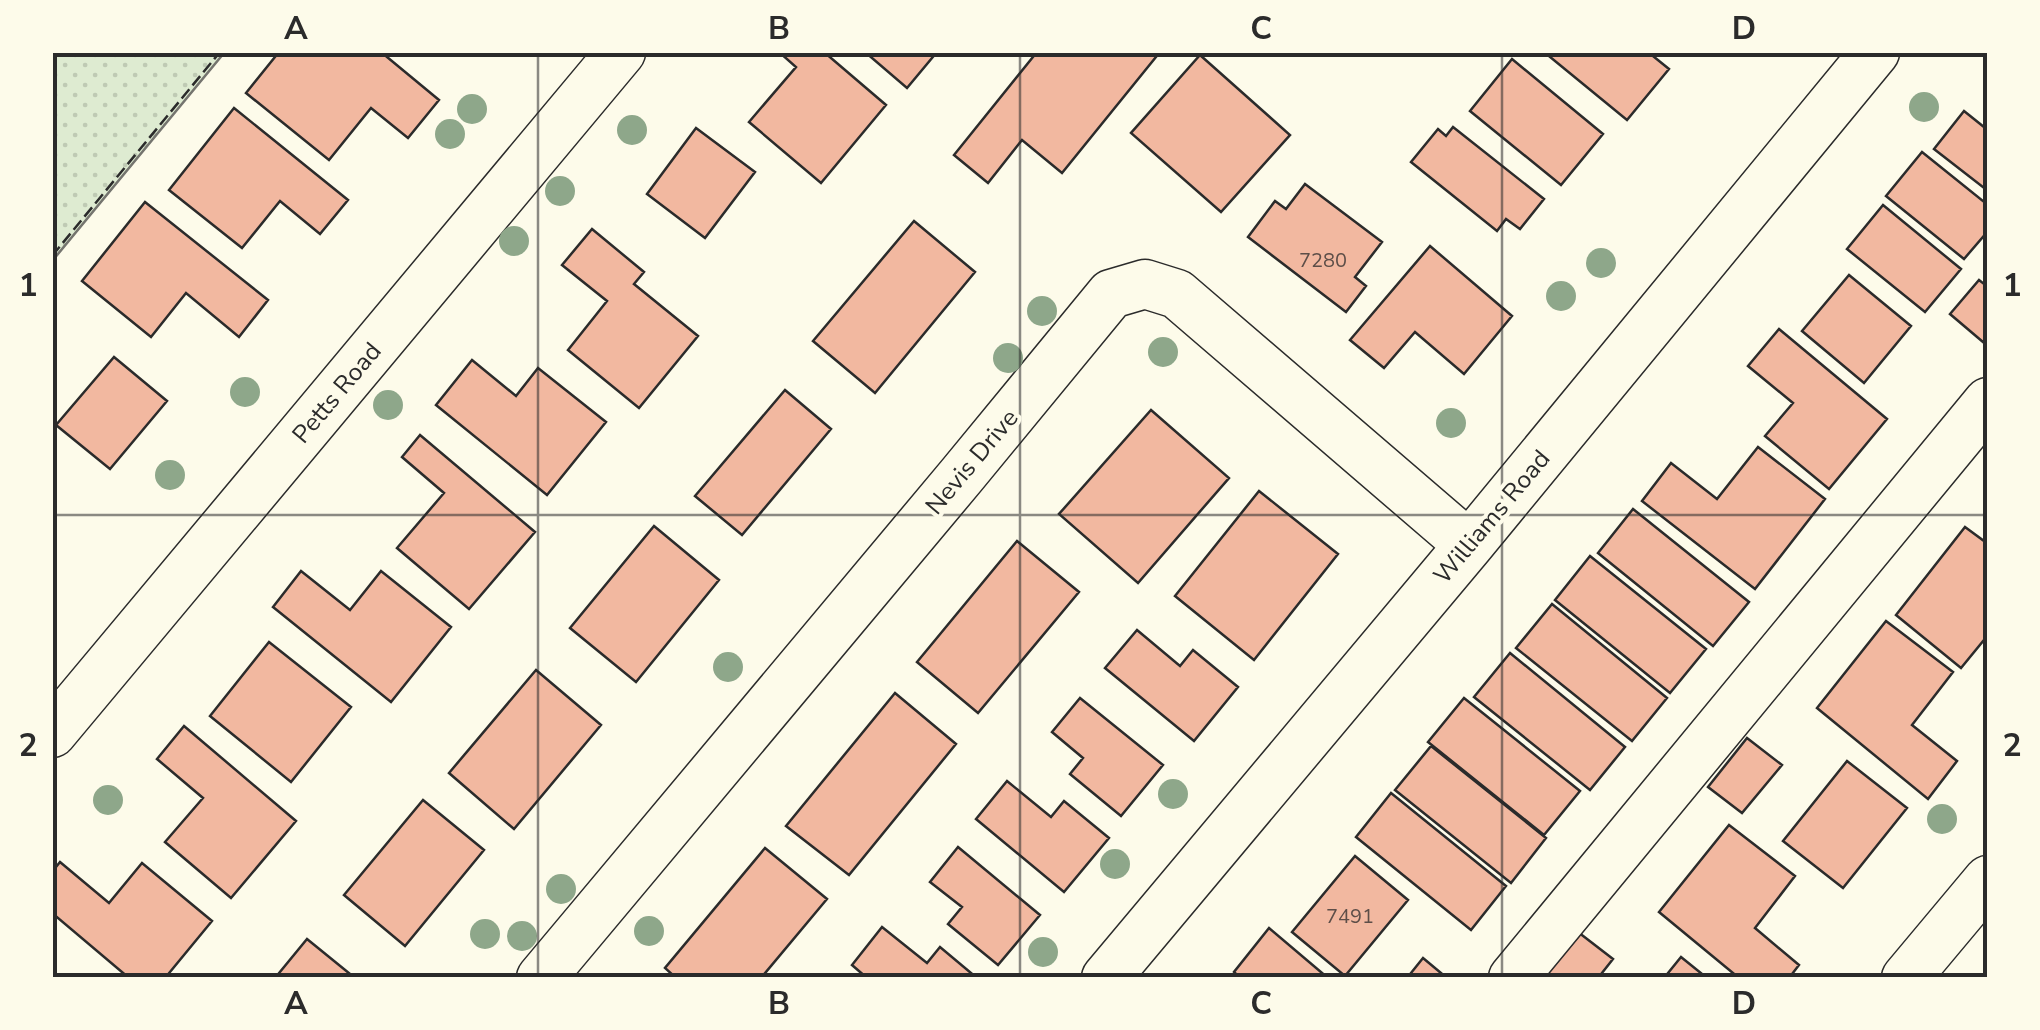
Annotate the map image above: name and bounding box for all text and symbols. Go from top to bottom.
text: A [284,7,308,50]
text: B [768,7,790,50]
text: C [1250,7,1272,50]
text: D [1732,7,1756,50]
house number: 7280 [1299,247,1347,274]
text: 1 [18,264,38,307]
text: 1 [2002,264,2022,307]
street label: Petts Road [285,335,389,451]
street label: Nevis Drive [918,402,1026,522]
street label: Williams Road [1426,443,1558,591]
text: 2 [18,724,38,767]
text: 2 [2002,724,2022,767]
house number: 7491 [1326,903,1374,930]
text: A [284,982,308,1025]
text: B [768,982,790,1025]
text: C [1250,982,1272,1025]
text: D [1732,982,1756,1025]

